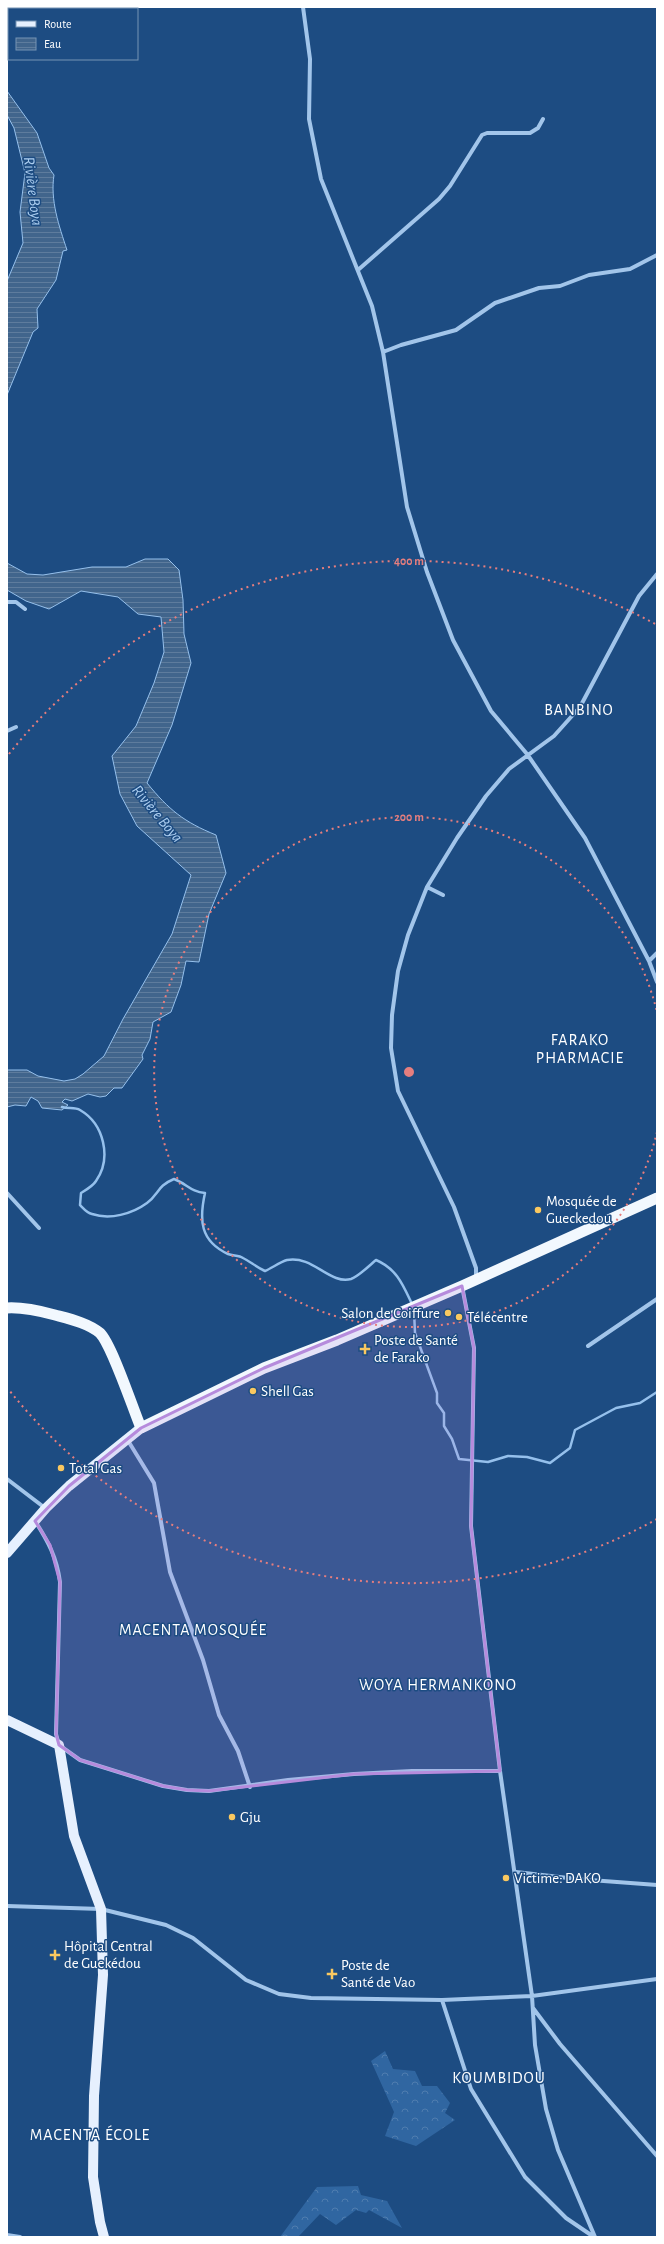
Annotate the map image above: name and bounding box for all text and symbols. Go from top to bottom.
legend [8,8,138,60]
text: Route [44,18,71,30]
text: Eau [44,38,61,50]
water label: Rivière Boya [21,156,45,226]
text: 400 m [394,555,424,567]
district label: BANBINO [544,702,614,718]
water label: Rivière Boya [129,782,186,845]
text: 200 m [394,811,424,823]
district label: FARAKO PHARMACIE [536,1032,624,1066]
centre of rings [402,1065,416,1079]
place label: Mosquée de Gueckedou [546,1194,617,1226]
marker: Mosquée de Gueckedou [533,1205,543,1215]
place label: Salon de Coiffure [341,1306,440,1321]
marker: Salon de Coiffure [443,1308,453,1318]
place label: Télécentre [467,1310,528,1325]
marker: Télécentre [454,1312,464,1322]
place label: Poste de Santé de Farako [374,1333,458,1365]
marker: Poste de Santé de Farako [359,1343,371,1355]
place label: Shell Gas [261,1384,314,1399]
marker: Shell Gas [248,1386,258,1396]
place label: Total Gas [69,1461,122,1476]
marker: Total Gas [56,1463,66,1473]
district label: MACENTA MOSQUÉE [119,1620,267,1639]
district label: WOYA HERMANKONO [359,1677,517,1693]
place label: Gju [240,1810,261,1825]
marker: Gju [227,1812,237,1822]
place label: Victime: DAKO [514,1871,601,1886]
marker: Victime: DAKO [501,1873,511,1883]
place label: Hôpital Central de Guekédou [64,1939,153,1971]
marker: Hôpital Central de Guekédou [49,1949,61,1961]
place label: Poste de Santé de Vao [341,1958,415,1990]
marker: Poste de Santé de Vao [326,1968,338,1980]
district label: KOUMBIDOU [452,2070,546,2086]
district label: MACENTA ÉCOLE [30,2125,150,2143]

